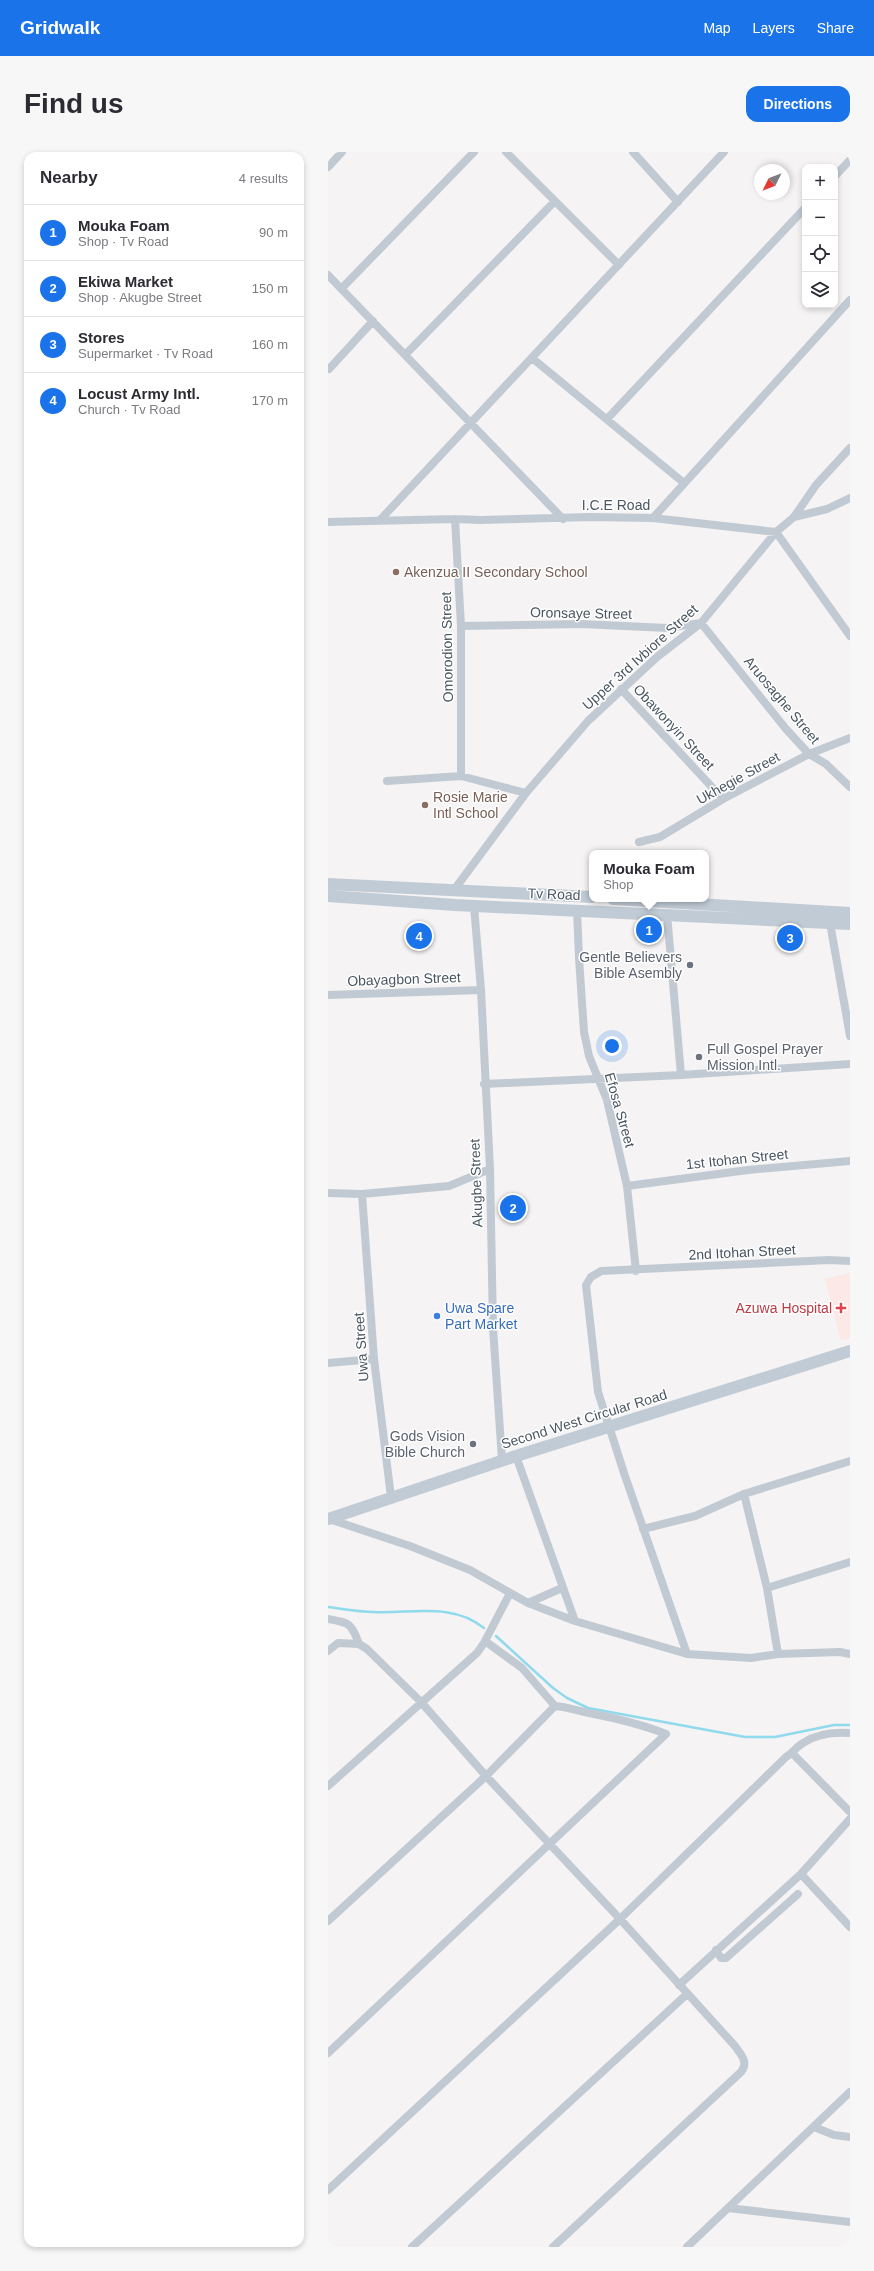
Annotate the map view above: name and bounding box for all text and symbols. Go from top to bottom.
text: Gridwalk [20,17,100,38]
text: Map [703,20,731,36]
text: Layers [753,20,795,36]
text: Share [817,20,854,36]
button: Directions [746,86,850,122]
text: Find us [24,88,124,119]
north arrow [754,164,790,200]
map controls [802,164,838,308]
button: + [802,164,838,200]
text: Nearby [40,168,98,187]
text: 4 results [239,171,288,186]
button: − [802,200,838,236]
text: Mouka Foam [78,217,170,234]
text: 1 [49,225,57,240]
text: 90 m [259,225,288,240]
text: Shop · Tv Road [78,234,169,249]
button: locate [802,236,838,272]
button: layers [802,272,838,308]
text: Ekiwa Market [78,273,173,290]
text: 2 [49,281,57,296]
text: 150 m [252,281,288,296]
text: Shop · Akugbe Street [78,290,202,305]
text: Stores [78,329,125,346]
text: 3 [49,337,57,352]
text: 160 m [252,337,288,352]
text: Supermarket · Tv Road [78,346,213,361]
text: Locust Army Intl. [78,385,200,402]
text: 4 [49,393,57,408]
text: 170 m [252,393,288,408]
text: Church · Tv Road [78,402,180,417]
street label: I.C.E Road [582,497,650,513]
place label: Akenzua II Secondary School [404,564,588,580]
marker: Akenzua II Secondary School [391,567,401,577]
street label: Omorodion Street [438,592,456,702]
street label: Upper 3rd Ivbiore Street [579,601,701,713]
street label: Oronsaye Street [530,604,632,622]
street label: Aruosaghe Street [741,653,823,747]
street label: Obawonyin Street [630,681,718,773]
street label: Ukhegie Street [694,749,782,807]
place label: Rosie Marie Intl School [433,789,508,821]
marker: Rosie Marie Intl School [420,800,430,810]
popup [589,850,709,902]
text: Mouka Foam [603,860,695,877]
text: Shop [603,877,634,892]
street label: Tv Road [527,885,581,903]
pin: 1 [636,915,662,945]
pin: 4 [406,921,432,951]
pin: 3 [777,923,803,953]
place label: Gentle Believers Bible Asembly [579,949,682,981]
marker: Gentle Believers Bible Asembly [685,960,695,970]
street label: Obayagbon Street [347,969,461,989]
your location [602,1036,622,1056]
place label: Full Gospel Prayer Mission Intl. [707,1041,823,1073]
marker: Full Gospel Prayer Mission Intl. [694,1052,704,1062]
street label: Efosa Street [602,1071,638,1149]
street label: Akugbe Street [466,1138,486,1228]
street label: 1st Itohan Street [685,1146,789,1172]
pin: 2 [500,1193,526,1223]
street label: 2nd Itohan Street [688,1241,796,1263]
place label: Uwa Spare Part Market [445,1300,517,1332]
place label: Azuwa Hospital [736,1300,832,1316]
marker: Azuwa Hospital [835,1302,847,1314]
marker: Uwa Spare Part Market [432,1311,442,1321]
street label: Uwa Street [351,1312,371,1382]
street label: Second West Circular Road [499,1386,669,1452]
place label: Gods Vision Bible Church [385,1428,465,1460]
marker: Gods Vision Bible Church [468,1439,478,1449]

